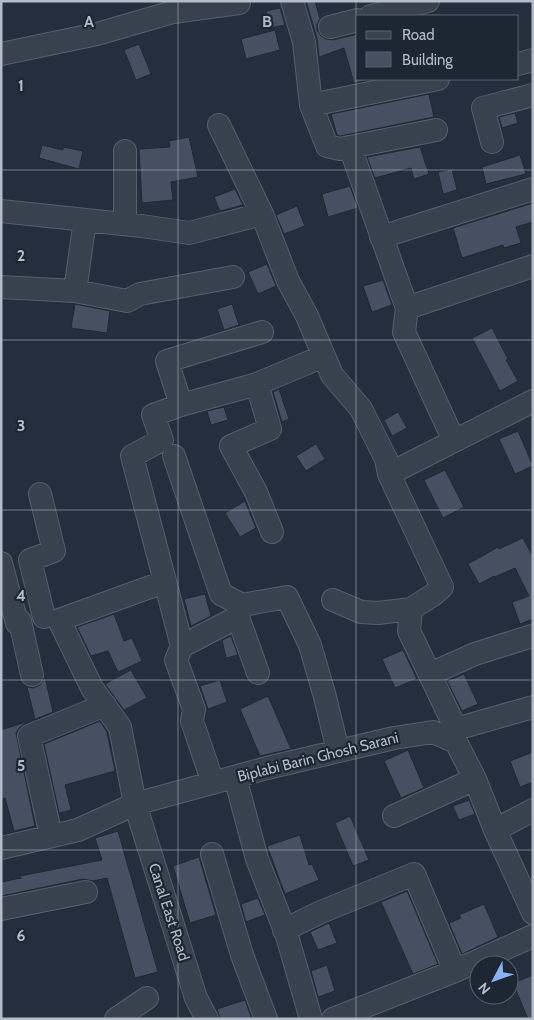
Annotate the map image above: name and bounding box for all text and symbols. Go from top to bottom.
text: A [84,12,94,31]
text: B [262,12,272,31]
legend [356,15,519,80]
text: Road [402,26,435,44]
text: Building [402,51,453,69]
text: 1 [18,76,24,95]
text: 2 [17,246,25,265]
text: 3 [17,416,25,435]
text: 4 [16,586,26,605]
street label: Biplabi Barin Ghosh Sarani [236,728,400,786]
text: 5 [17,756,25,775]
street label: Canal East Road [145,861,193,963]
text: 6 [17,926,26,945]
north arrow [469,955,519,1005]
text: N [474,979,494,998]

